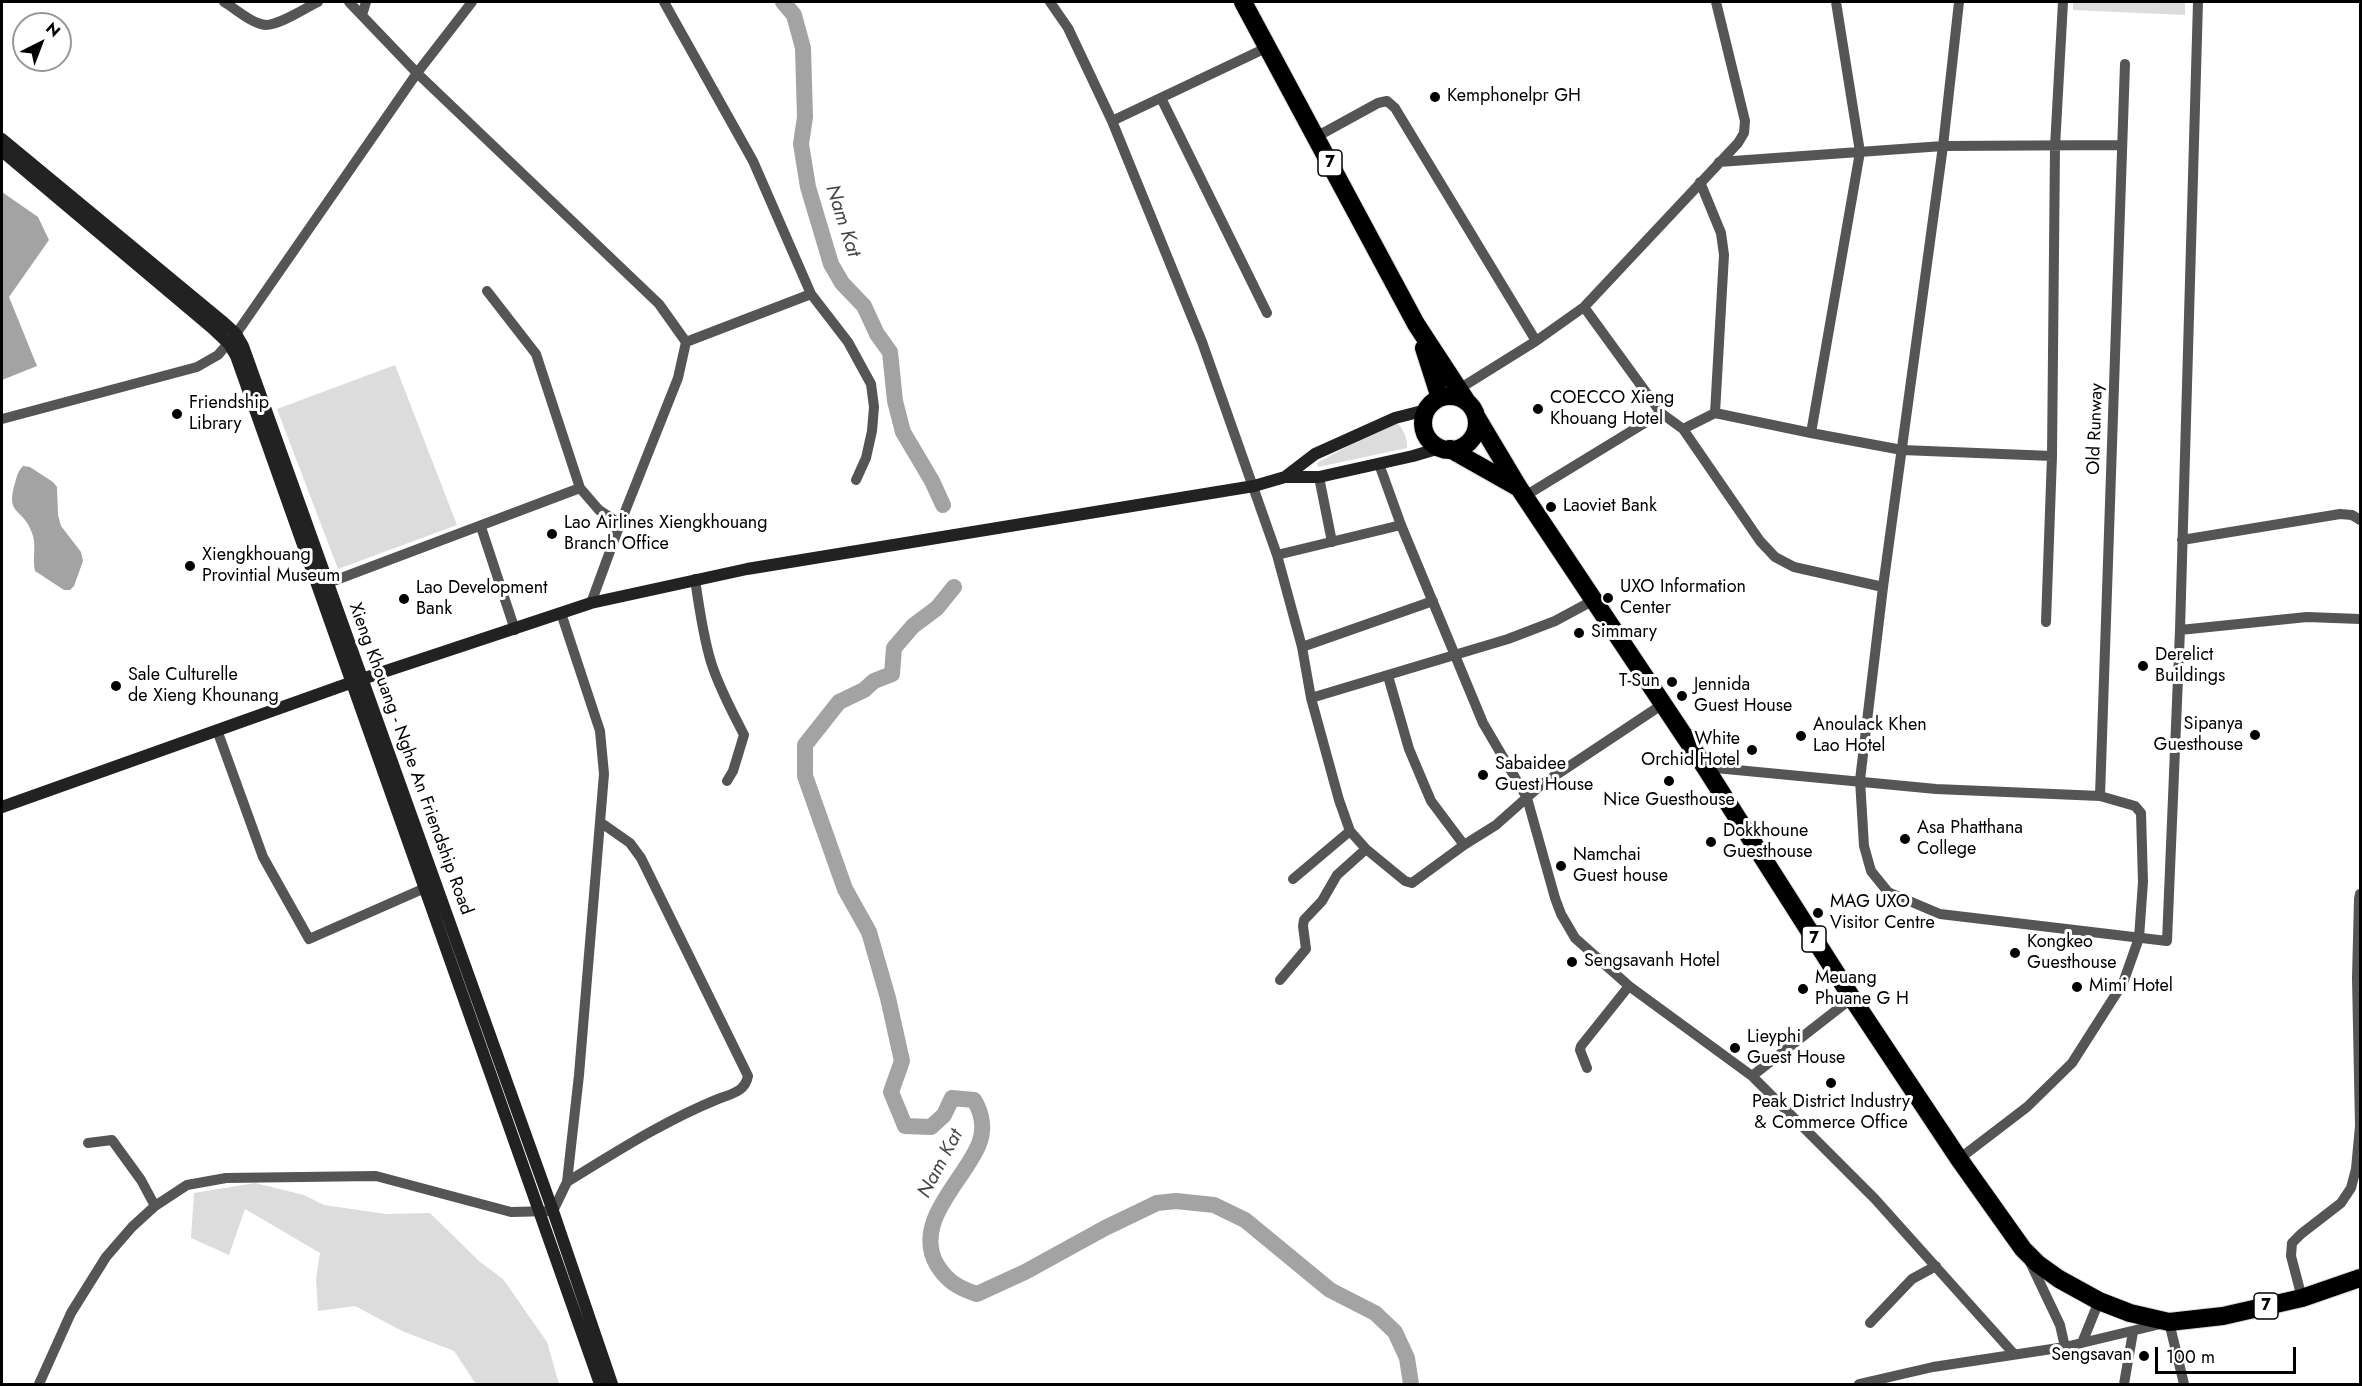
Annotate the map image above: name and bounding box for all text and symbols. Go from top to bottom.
north arrow [12,12,72,72]
text: N [41,17,65,43]
place label: Kemphonelpr GH [1447,86,1581,108]
marker: Kemphonelpr GH [1428,90,1442,104]
road number: 7 [1318,150,1342,176]
water label: Nam Kat [819,182,865,260]
street label: Old Runway [2084,383,2108,475]
place label: COECCO Xieng Khouang Hotel [1550,388,1674,430]
place label: Friendship Library [189,393,269,436]
marker: COECCO Xieng Khouang Hotel [1531,402,1545,416]
marker: Friendship Library [170,407,184,421]
place label: Laoviet Bank [1563,496,1657,518]
marker: Laoviet Bank [1544,500,1558,514]
place label: Lao Airlines Xiengkhouang Branch Office [564,513,768,556]
marker: Lao Airlines Xiengkhouang Branch Office [545,527,559,541]
place label: Xiengkhouang Provintial Museum [202,545,340,588]
marker: Xiengkhouang Provintial Museum [183,559,197,573]
place label: UXO Information Center [1620,577,1746,620]
place label: Lao Development Bank [416,578,547,620]
marker: UXO Information Center [1601,591,1615,605]
marker: Lao Development Bank [397,592,411,606]
street label: Xieng Khouang - Nghe An Friendship Road [343,600,477,918]
place label: Simmary [1591,622,1657,644]
marker: Simmary [1572,626,1586,640]
place label: Derelict Buildings [2155,645,2225,688]
marker: Derelict Buildings [2136,659,2150,673]
place label: Sale Culturelle de Xieng Khounang [128,665,279,708]
place label: T-Sun [1619,671,1660,693]
marker: T-Sun [1665,675,1679,689]
place label: Jennida Guest House [1694,675,1792,718]
marker: Sale Culturelle de Xieng Khounang [109,679,123,693]
marker: Jennida Guest House [1675,689,1689,703]
place label: Sipanya Guesthouse [2154,714,2243,756]
place label: Anoulack Khen Lao Hotel [1813,715,1927,758]
marker: Sipanya Guesthouse [2248,728,2262,742]
place label: White Orchid Hotel [1641,729,1740,771]
marker: Anoulack Khen Lao Hotel [1794,729,1808,743]
marker: White Orchid Hotel [1745,743,1759,757]
place label: Sabaidee Guest House [1495,754,1593,796]
marker: Sabaidee Guest House [1476,768,1490,782]
marker: Nice Guesthouse [1662,774,1676,788]
place label: Nice Guesthouse [1603,790,1735,812]
place label: Asa Phatthana College [1917,818,2023,860]
place label: Dokkhoune Guesthouse [1723,821,1812,864]
marker: Asa Phatthana College [1898,832,1912,846]
marker: Dokkhoune Guesthouse [1704,835,1718,849]
place label: Namchai Guest house [1573,845,1668,888]
marker: Namchai Guest house [1554,859,1568,873]
place label: MAG UXO Visitor Centre [1830,892,1935,934]
marker: MAG UXO Visitor Centre [1811,906,1825,920]
road number: 7 [1802,926,1826,952]
place label: Kongkeo Guesthouse [2027,932,2116,974]
marker: Kongkeo Guesthouse [2008,946,2022,960]
place label: Sengsavanh Hotel [1584,951,1720,973]
marker: Sengsavanh Hotel [1565,955,1579,969]
place label: Meuang Phuane G H [1815,968,1909,1010]
place label: Mimi Hotel [2089,976,2173,998]
marker: Mimi Hotel [2070,980,2084,994]
marker: Meuang Phuane G H [1796,982,1810,996]
place label: Lieyphi Guest House [1747,1027,1845,1070]
marker: Lieyphi Guest House [1728,1041,1742,1055]
marker: Peak District Industry & Commerce Office [1824,1076,1838,1090]
place label: Peak District Industry & Commerce Office [1752,1092,1910,1134]
water label: Nam Kat [913,1126,969,1202]
road number: 7 [2254,1293,2278,1319]
scale bar [2158,1335,2299,1373]
text: 100 m [2166,1344,2215,1370]
place label: Sengsavan [2051,1345,2132,1367]
marker: Sengsavan [2137,1349,2151,1363]

